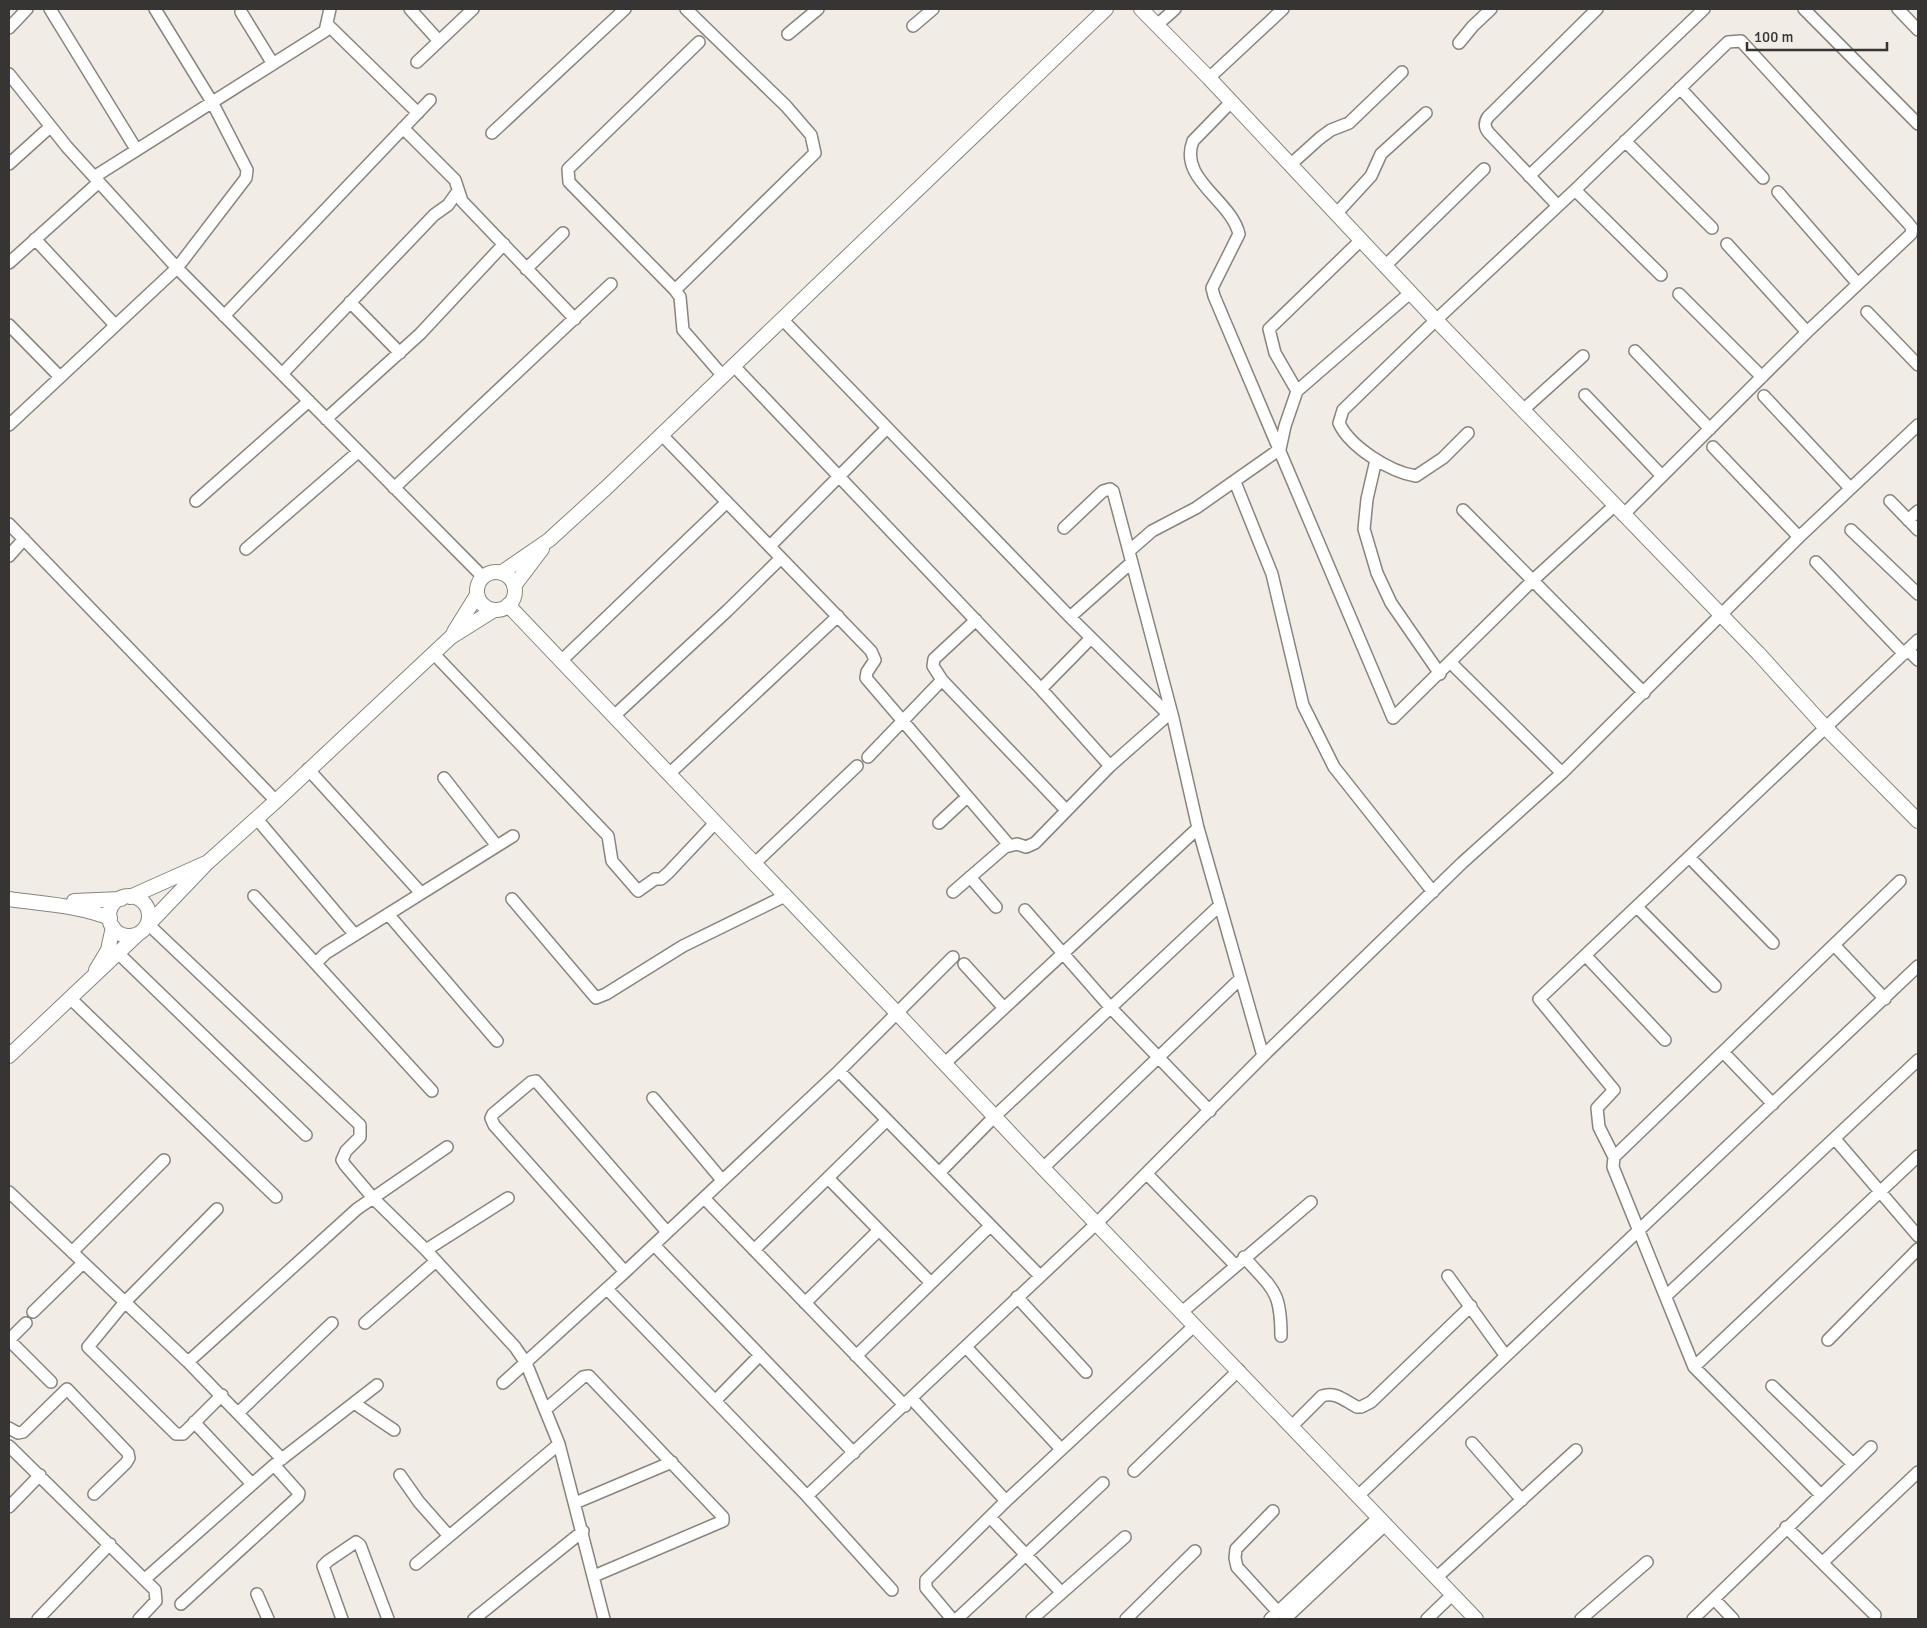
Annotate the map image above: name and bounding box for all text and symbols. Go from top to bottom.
scale bar [1747,20,1887,52]
text: 100 m [1754,28,1794,46]

